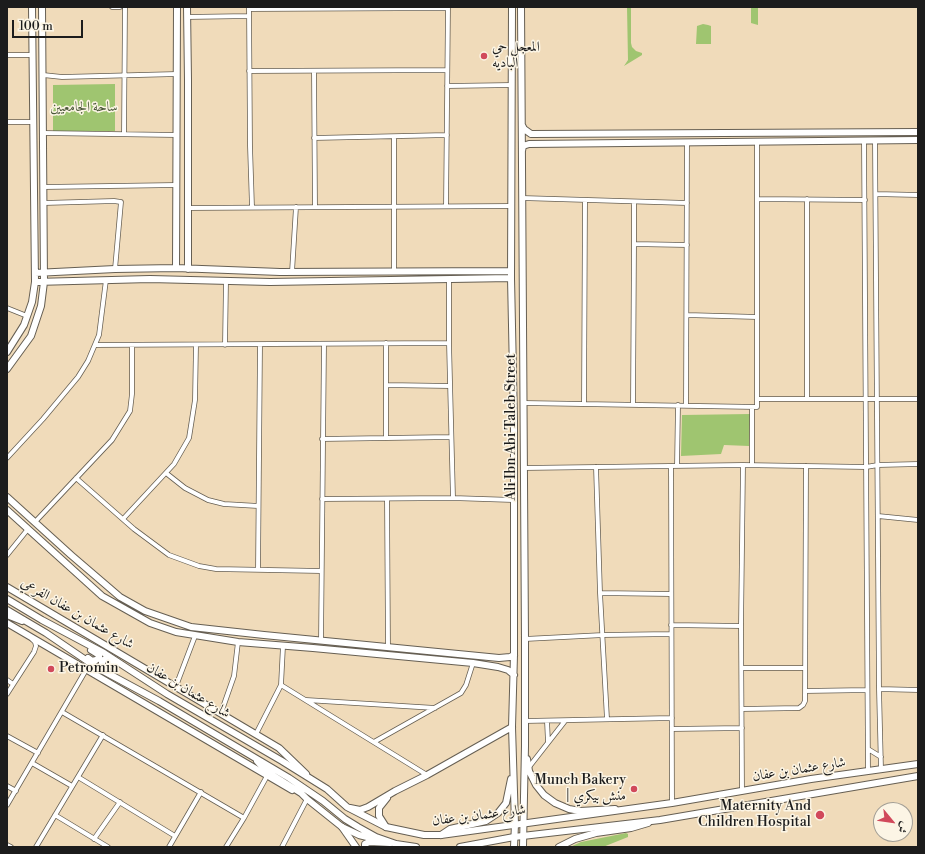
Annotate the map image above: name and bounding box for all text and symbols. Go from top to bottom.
scale bar [14,12,85,38]
text: 100 m [19,19,53,34]
place label: المعجل حي الباديه [492,40,540,72]
marker: المعجل حي الباديه [479,51,489,61]
park label: ساحة الجامعيين [50,100,118,116]
street label: Ali Ibn Abi Taleb Street [504,354,520,500]
street label: شارع عثمان بن عفان الفرعي [17,575,137,653]
street label: شارع عثمان بن عفان [143,659,233,723]
place label: Petromin [59,661,119,677]
marker: Petromin [46,664,56,674]
street label: شارع عثمان بن عفان [751,754,847,786]
place label: Munch Bakery | منش بيكري [535,773,626,806]
marker: Munch Bakery | منش بيكري [629,784,639,794]
place label: Maternity And Children Hospital [698,799,811,832]
street label: شارع عثمان بن عفان [431,802,527,830]
north arrow [873,802,913,842]
marker: Maternity And Children Hospital [814,809,826,821]
text: ش [894,819,911,835]

